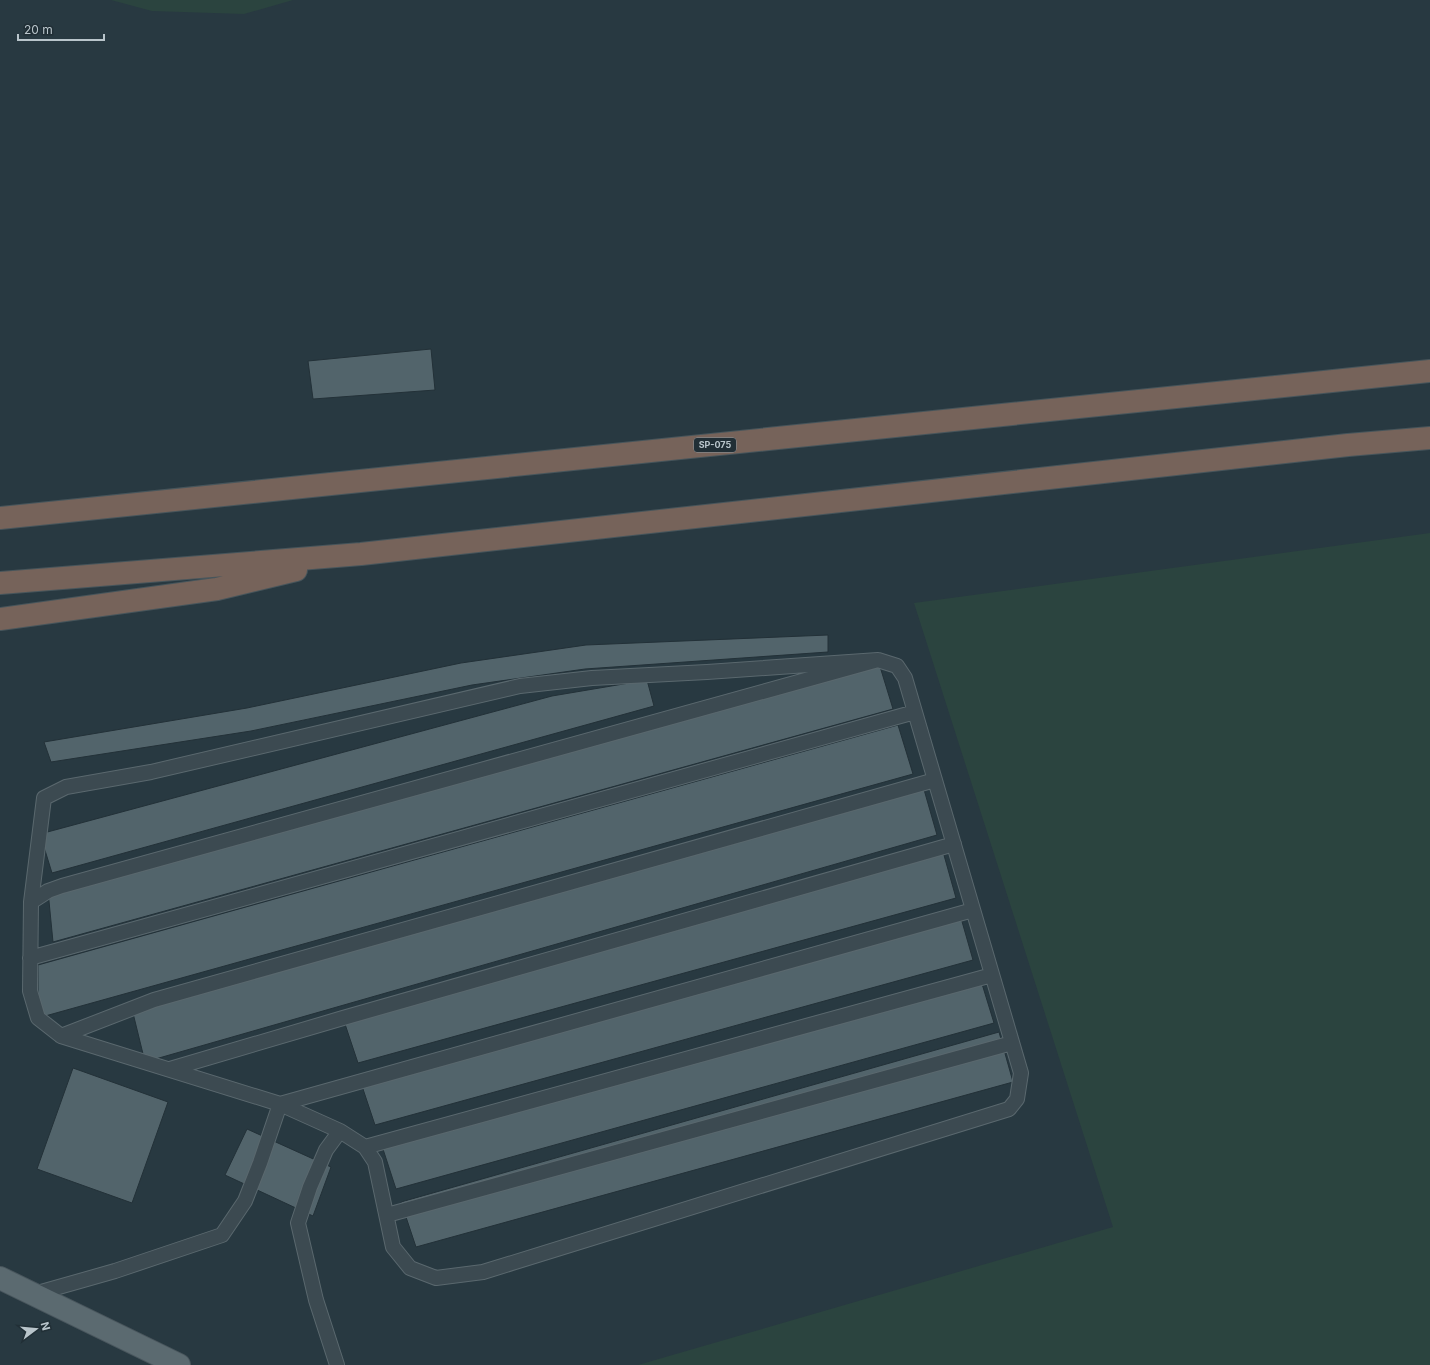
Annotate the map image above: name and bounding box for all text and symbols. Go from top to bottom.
scale bar [18,16,104,42]
text: 20 m [24,22,53,37]
road number: SP-075 [694,438,736,452]
north arrow [16,1309,56,1349]
text: N [38,1320,53,1332]

